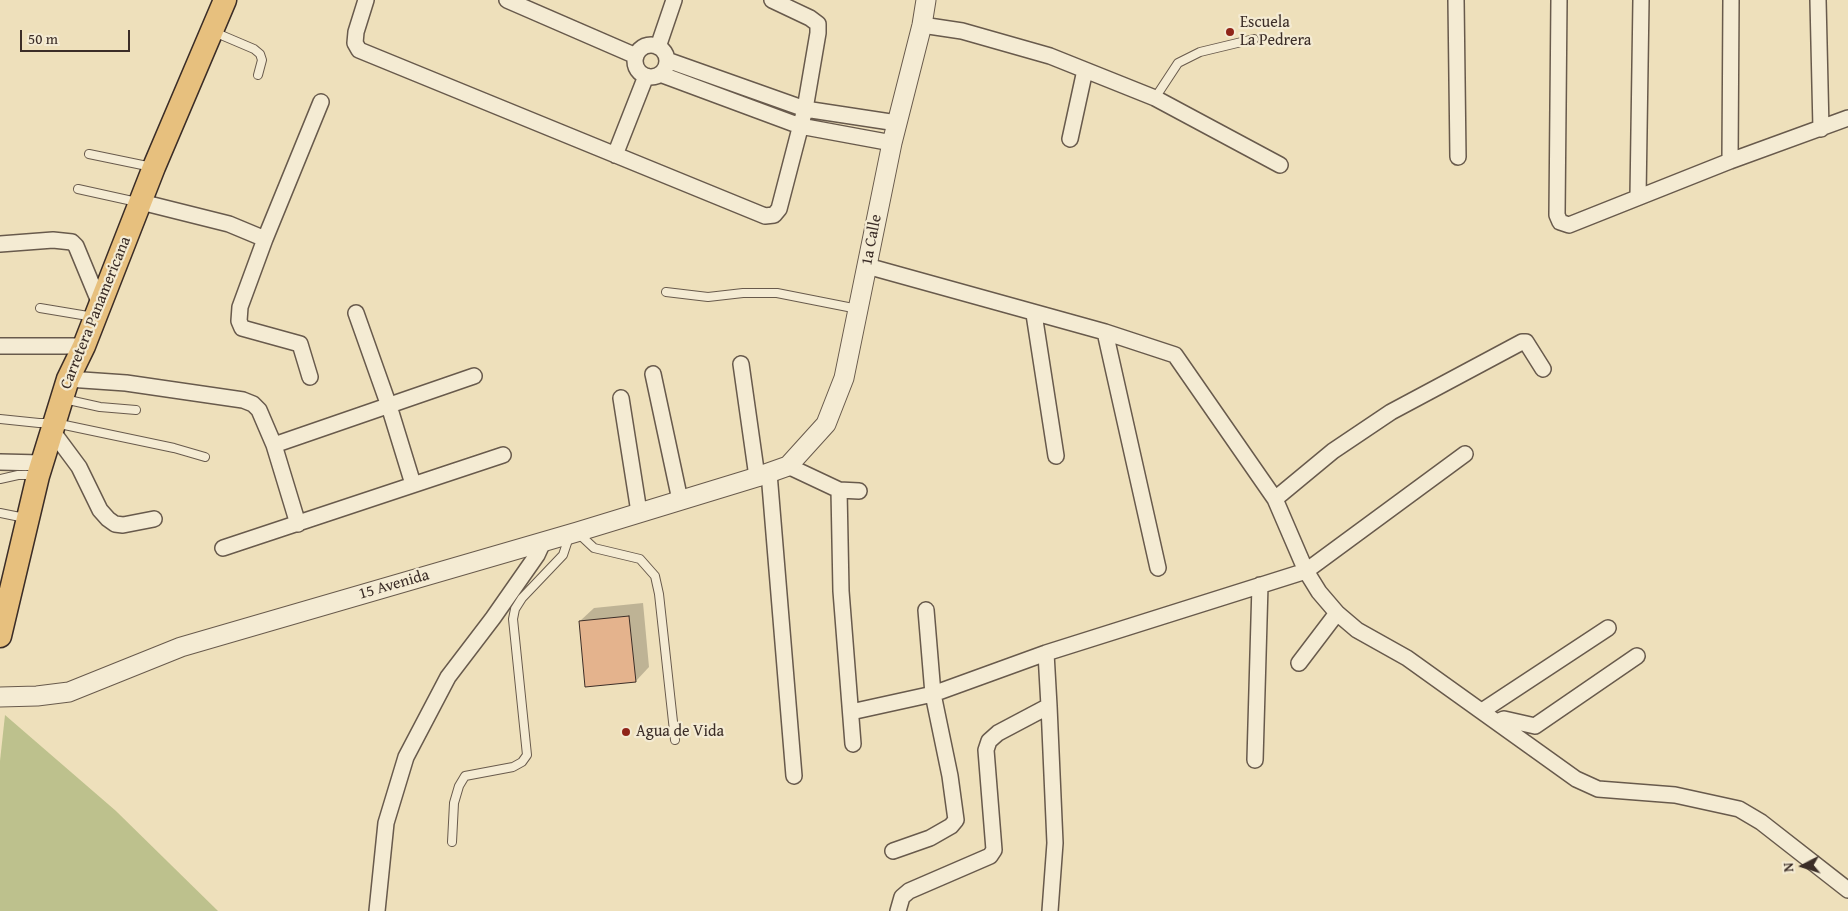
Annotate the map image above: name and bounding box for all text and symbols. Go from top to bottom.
place label: Escuela La Pedrera [1240,13,1311,51]
scale bar [22,20,132,52]
marker: Escuela La Pedrera [1224,26,1236,38]
text: 50 m [28,28,58,49]
street label: 1a Calle [858,213,886,267]
street label: Carretera Panamericana [57,234,135,392]
street label: 15 Avenida [356,566,432,604]
place label: Agua de Vida [636,722,724,742]
marker: Agua de Vida [620,726,632,738]
north arrow [1778,841,1828,891]
text: N [1778,862,1798,873]

